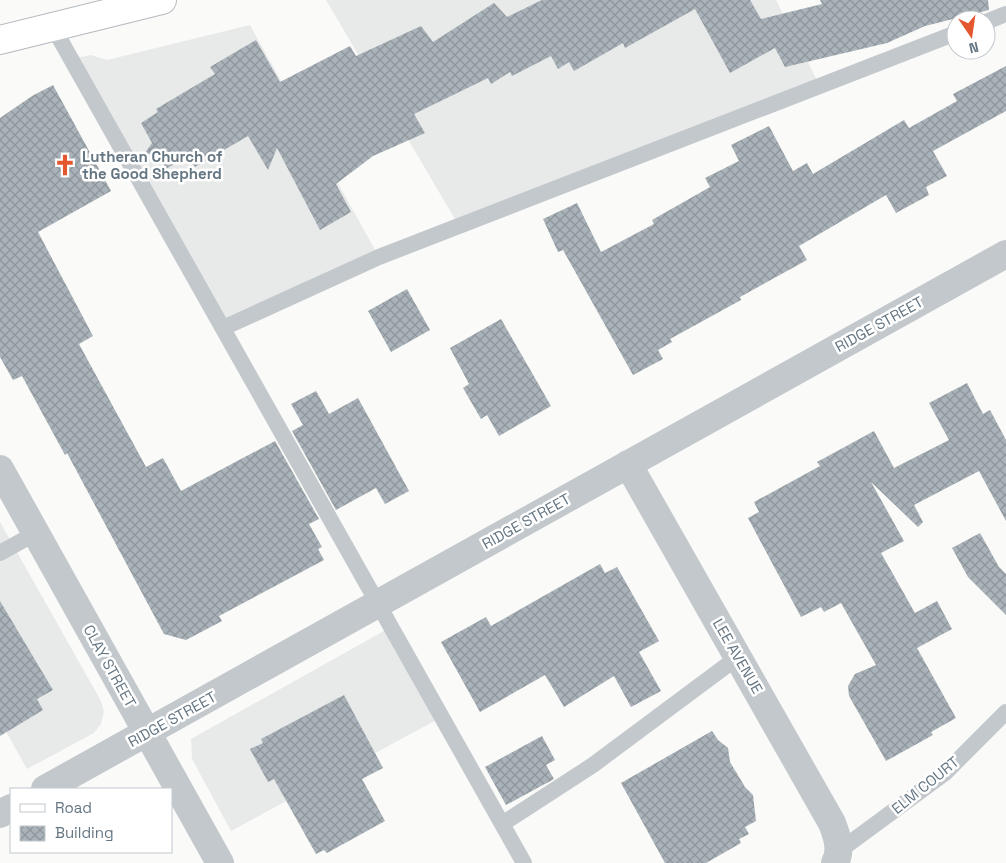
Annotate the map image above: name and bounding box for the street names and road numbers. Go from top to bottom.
street label: RIDGE STREET [832,292,927,356]
street label: RIDGE STREET [479,489,574,553]
street label: LEE AVENUE [709,615,767,697]
street label: CLAY STREET [79,621,141,711]
street label: RIDGE STREET [125,687,220,751]
street label: ELM COURT [887,752,963,818]

